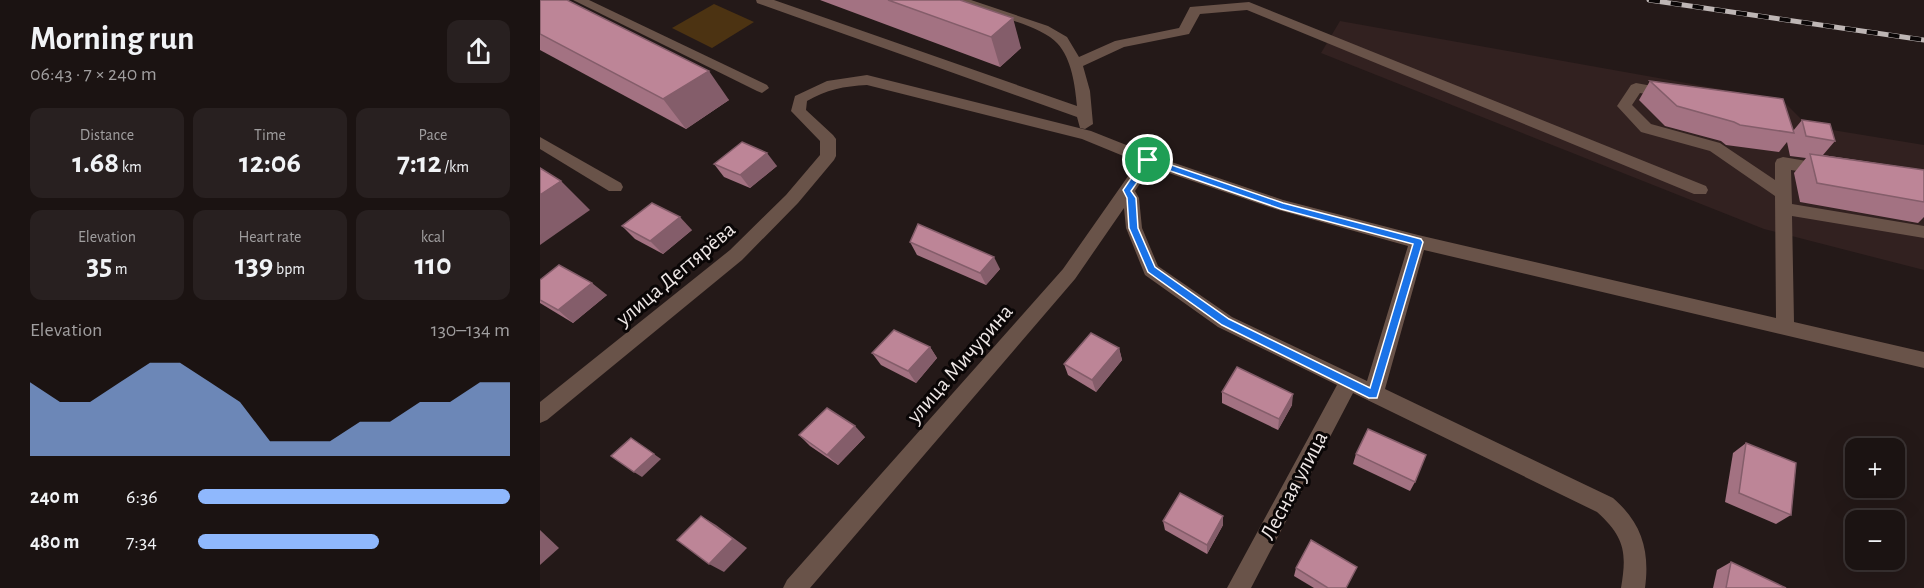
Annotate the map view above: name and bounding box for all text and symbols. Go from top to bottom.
button: share [447,20,510,83]
text: Morning run [30,23,194,56]
text: 06:43 · 7 × 240 m [30,64,157,84]
text: Distance [80,127,134,143]
text: Time [254,127,286,143]
text: Pace [419,127,447,143]
pin [1122,134,1173,185]
icon: arrive [1131,143,1164,176]
text: 1.68 [72,148,119,178]
text: 12:06 [239,148,301,178]
text: 7:12 [397,148,442,178]
text: km [119,159,142,175]
text: /km [442,159,469,175]
street label: улица Дегтярёва [611,218,739,330]
text: Elevation [78,229,136,245]
text: Heart rate [239,229,301,245]
text: kcal [421,229,445,245]
text: 35 [86,250,112,280]
text: 139 [235,250,273,280]
text: 110 [414,250,452,280]
text: m [112,261,128,277]
text: bpm [273,261,305,277]
street label: улица Мичурина [902,300,1017,428]
text: Elevation [30,320,102,340]
text: 130–134 m [431,320,510,340]
street label: Лесная улица [1256,428,1332,543]
map controls [1845,438,1905,570]
button: + [1845,438,1905,498]
text: 240 m [30,487,79,507]
text: 6:36 [126,487,158,507]
button: − [1845,510,1905,570]
text: 480 m [30,532,80,552]
text: 7:34 [126,532,157,552]

